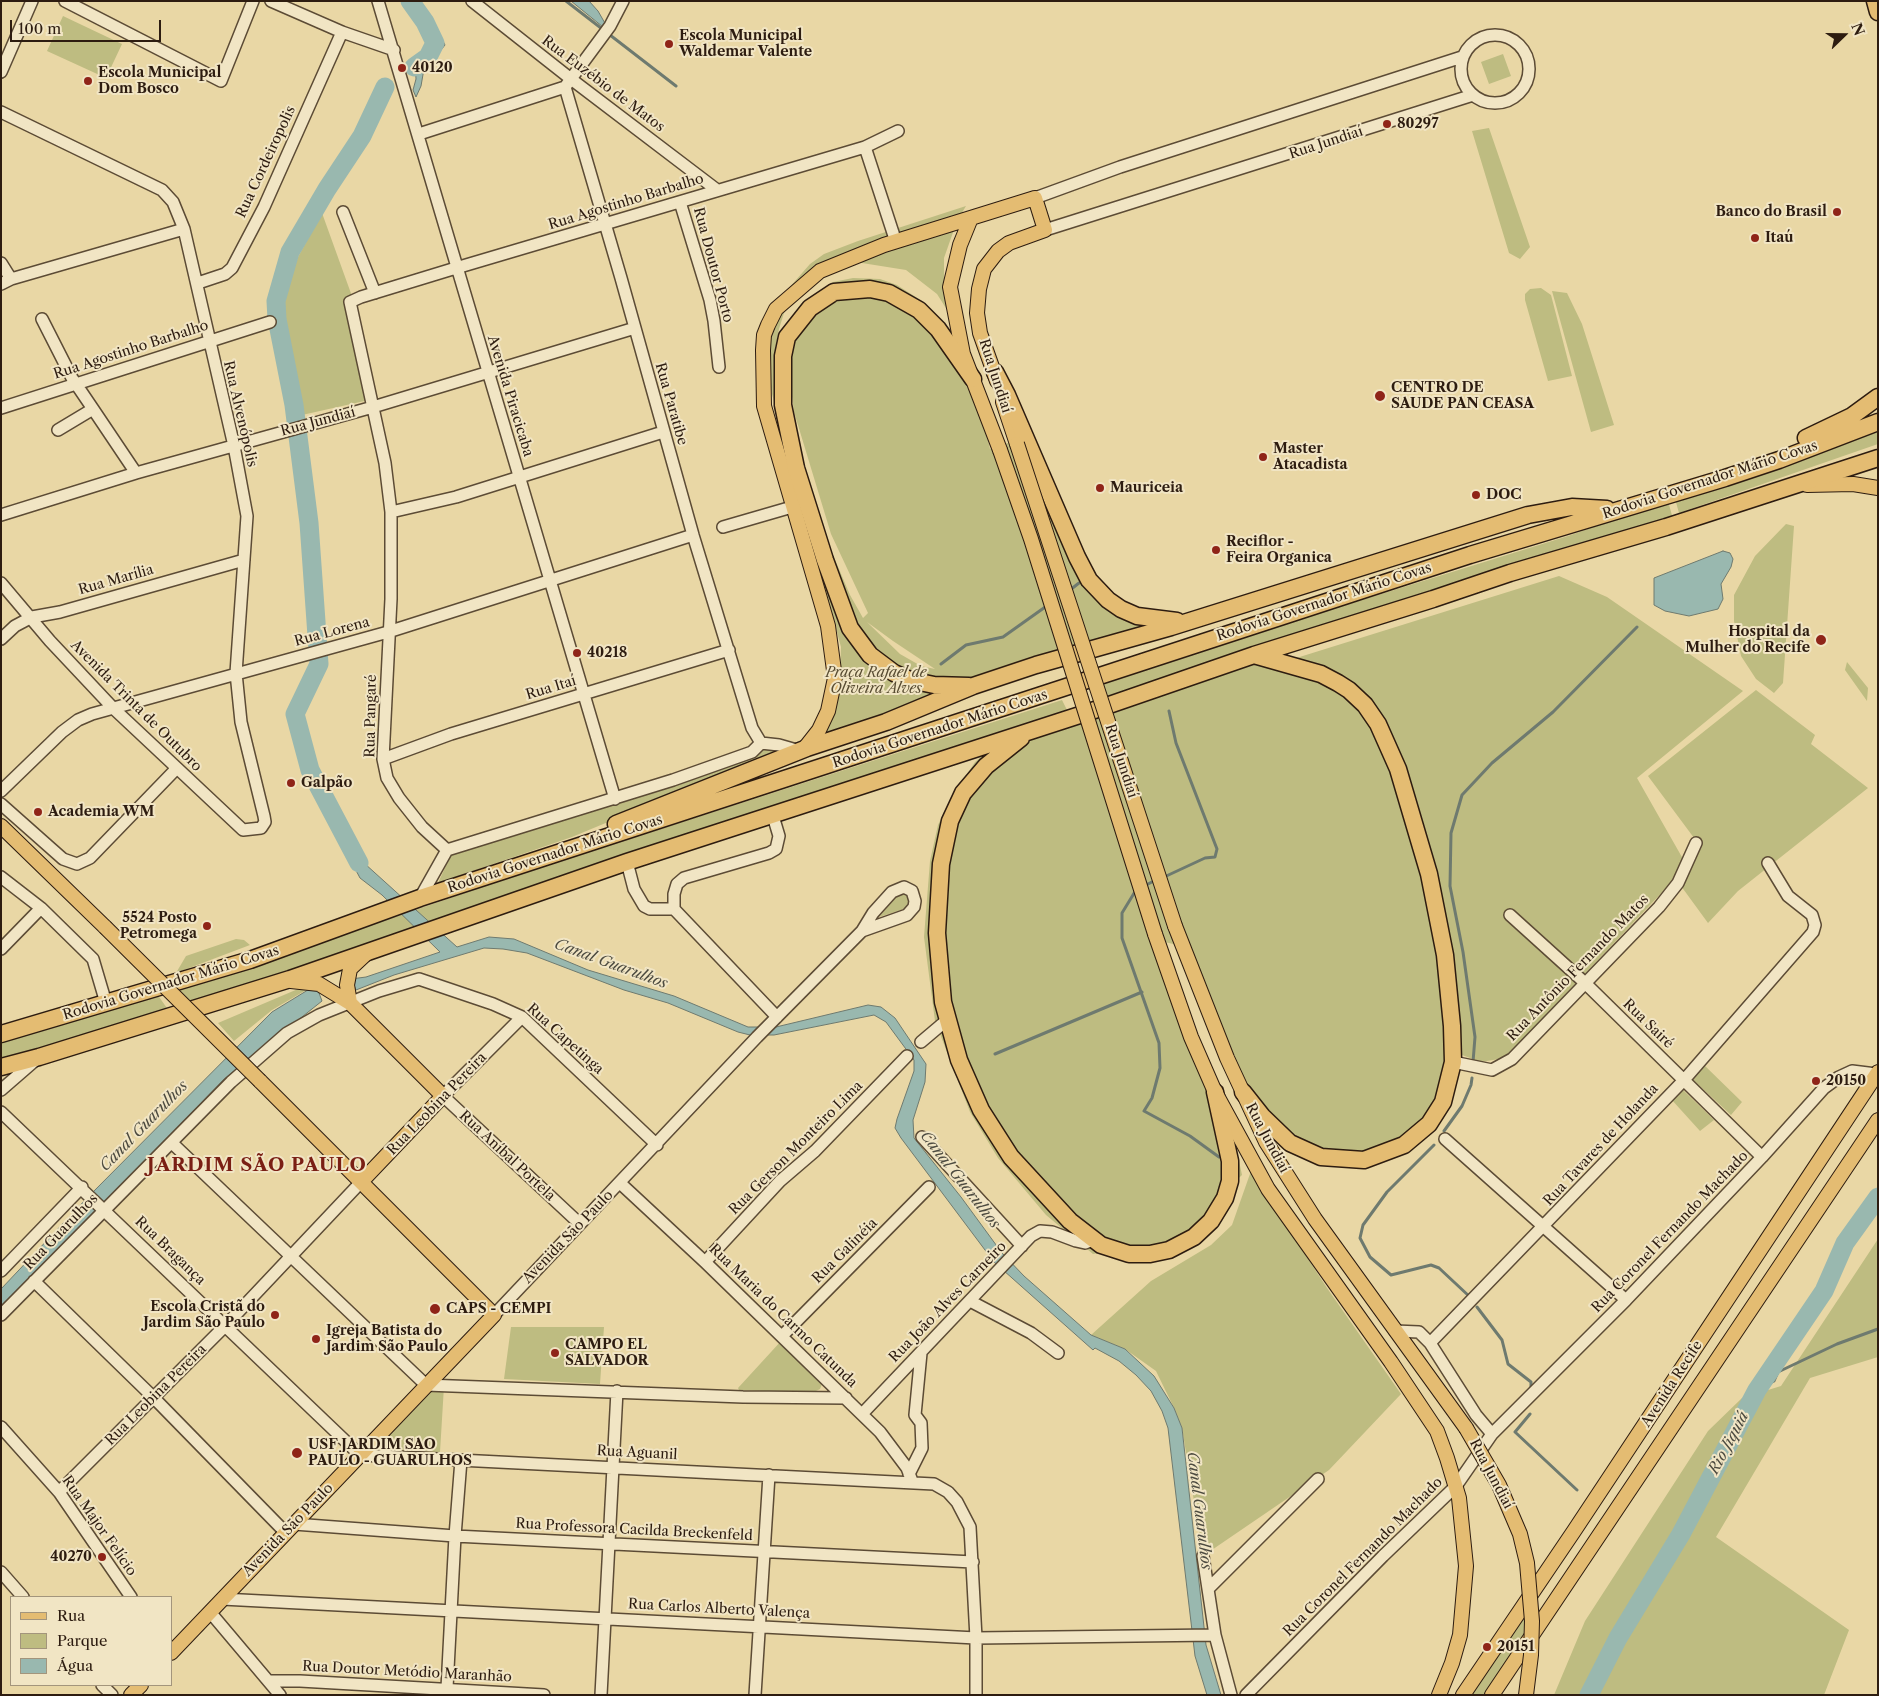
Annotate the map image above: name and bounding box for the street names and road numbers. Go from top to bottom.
street label: Rua Euzébio de Matos [538,32,668,136]
street label: Rua Cordeiropolis [233,103,299,221]
street label: Rua Jundiaí [1287,123,1365,163]
street label: Rua Agostinho Barbalho [546,170,706,234]
street label: Rua Doutor Porto [690,206,736,324]
street label: Rua Agostinho Barbalho [52,317,210,383]
street label: Avenida Piracicaba [484,333,536,459]
street label: Rua Jundiaí [975,337,1015,415]
street label: Rua Alvenópolis [220,359,260,469]
street label: Rua Paratibe [651,361,691,447]
street label: Rua Jundiaí [279,404,357,440]
street label: Rodovia Governador Mário Covas [1600,437,1820,523]
street label: Rodovia Governador Mário Covas [1214,559,1434,645]
street label: Rua Marília [77,561,155,599]
street label: Rua Lorena [292,614,372,650]
street label: Avenida Trinta de Outubro [67,637,205,775]
street label: Rua Itaí [524,672,578,704]
street label: Rua Pangaré [362,674,380,758]
street label: Rodovia Governador Mário Covas [830,686,1050,772]
street label: Rua Jundiaí [1101,722,1141,800]
street label: Rodovia Governador Mário Covas [445,811,665,897]
street label: Rua Antônio Fernando Matos [1504,891,1652,1045]
street label: Rodovia Governador Mário Covas [61,942,281,1024]
street label: Rua Sairé [1619,996,1677,1052]
street label: Rua Capetinga [523,1000,607,1078]
street label: Rua Leobina Pereira [384,1049,490,1159]
street label: Rua Gerson Monteiro Lima [726,1078,866,1218]
street label: Rua Tavares de Holanda [1540,1081,1662,1209]
street label: Rua Jundiaí [1242,1100,1292,1176]
street label: Rua Aníbal Portela [456,1107,558,1205]
street label: Rua Coronel Fernando Machado [1588,1148,1752,1316]
street label: Avenida São Paulo [519,1187,617,1287]
street label: Rua Guarulhos [20,1190,102,1274]
street label: Rua Bragança [131,1213,209,1289]
street label: Rua Galinéia [809,1215,881,1287]
street label: Rua João Alves Carneiro [886,1238,1010,1366]
street label: Rua Maria do Carmo Catunda [705,1241,861,1391]
street label: Avenida Recife [1638,1338,1706,1430]
street label: Rua Leobina Pereira [102,1341,210,1449]
street label: Rua Jundiaí [1466,1436,1516,1512]
street label: Rua Aguanil [596,1442,678,1464]
street label: Rua Major Felício [58,1473,140,1579]
street label: Rua Coronel Fernando Machado [1280,1474,1446,1640]
street label: Avenida São Paulo [239,1480,337,1580]
street label: Rua Professora Cacilda Breckenfeld [515,1515,753,1545]
street label: Rua Carlos Alberto Valença [627,1596,811,1622]
street label: Rua Doutor Metódio Maranhão [302,1658,512,1686]

